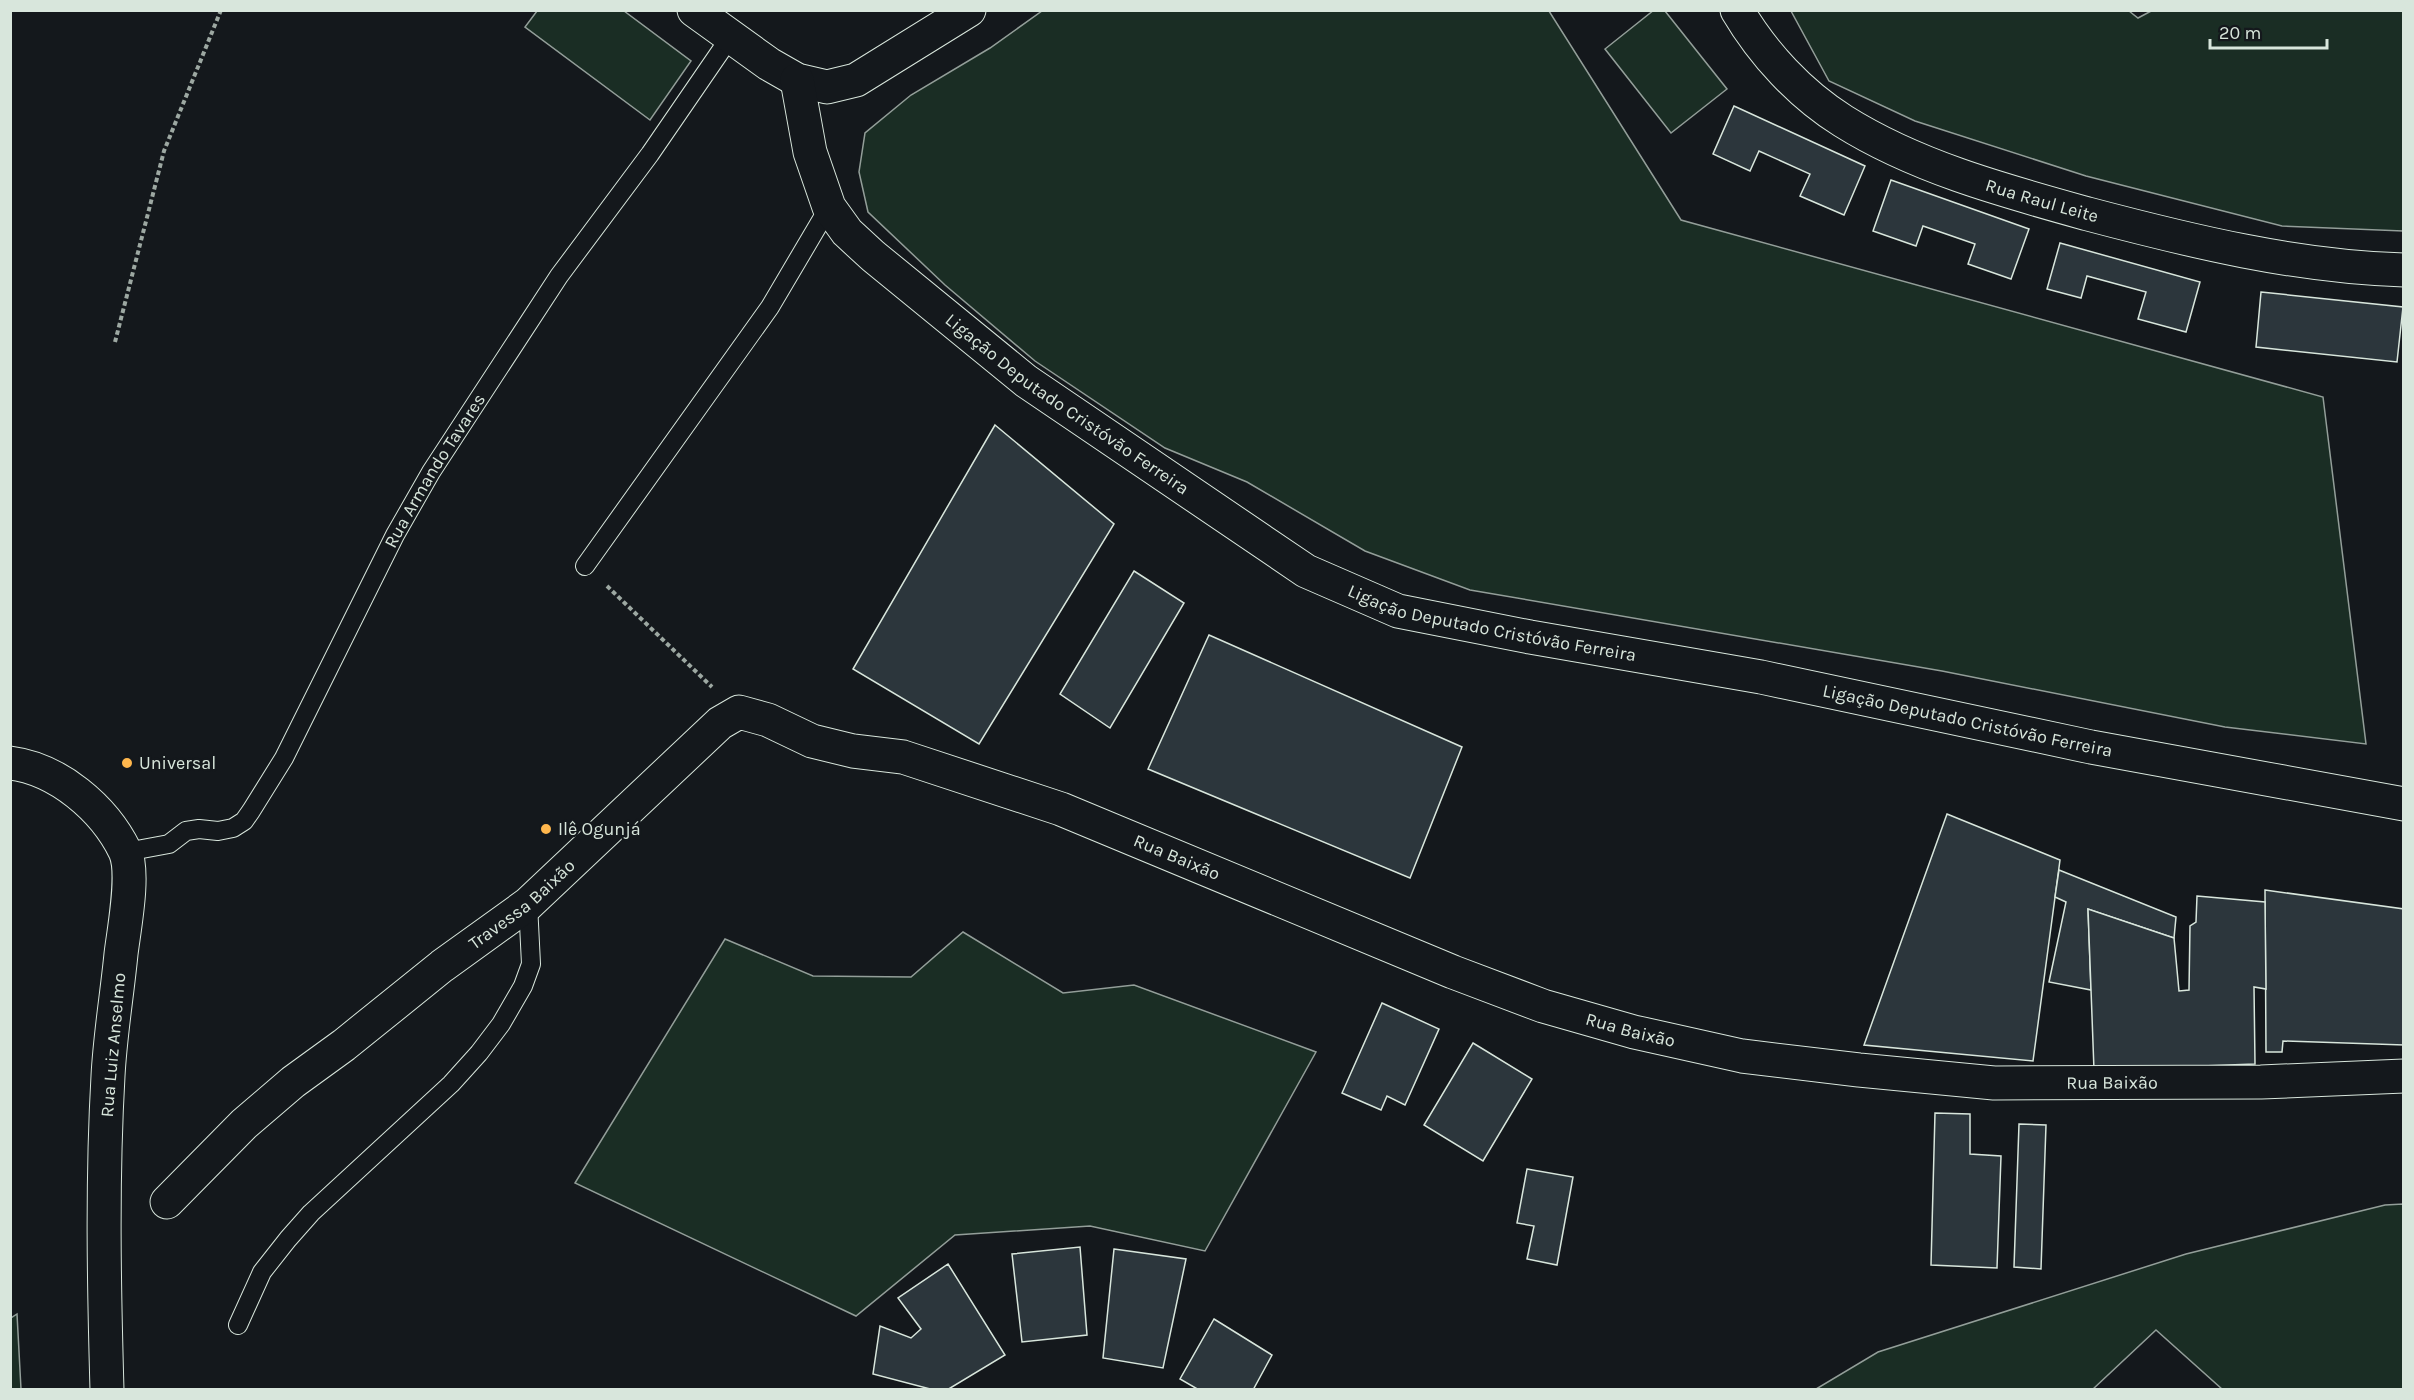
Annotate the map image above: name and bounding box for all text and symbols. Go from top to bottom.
scale bar [2210,12,2327,50]
text: 20 m [2219,22,2261,44]
street label: Rua Raul Leite [1983,174,2101,227]
street label: Ligação Deputado Cristóvão Ferreira [941,309,1193,499]
street label: Rua Armando Tavares [379,389,490,552]
street label: Ligação Deputado Cristóvão Ferreira [1344,580,1638,666]
street label: Ligação Deputado Cristóvão Ferreira [1821,679,2114,762]
place label: Universal [139,752,216,774]
marker: Universal [120,756,134,770]
place label: Ilê Ogunjá [558,818,641,840]
marker: Ilê Ogunjá [539,822,553,836]
street label: Rua Baixão [1130,829,1223,885]
street label: Travessa Baixão [464,855,580,954]
street label: Rua Luiz Anselmo [96,972,130,1118]
street label: Rua Baixão [1583,1008,1677,1052]
street label: Rua Baixão [2066,1071,2158,1094]

